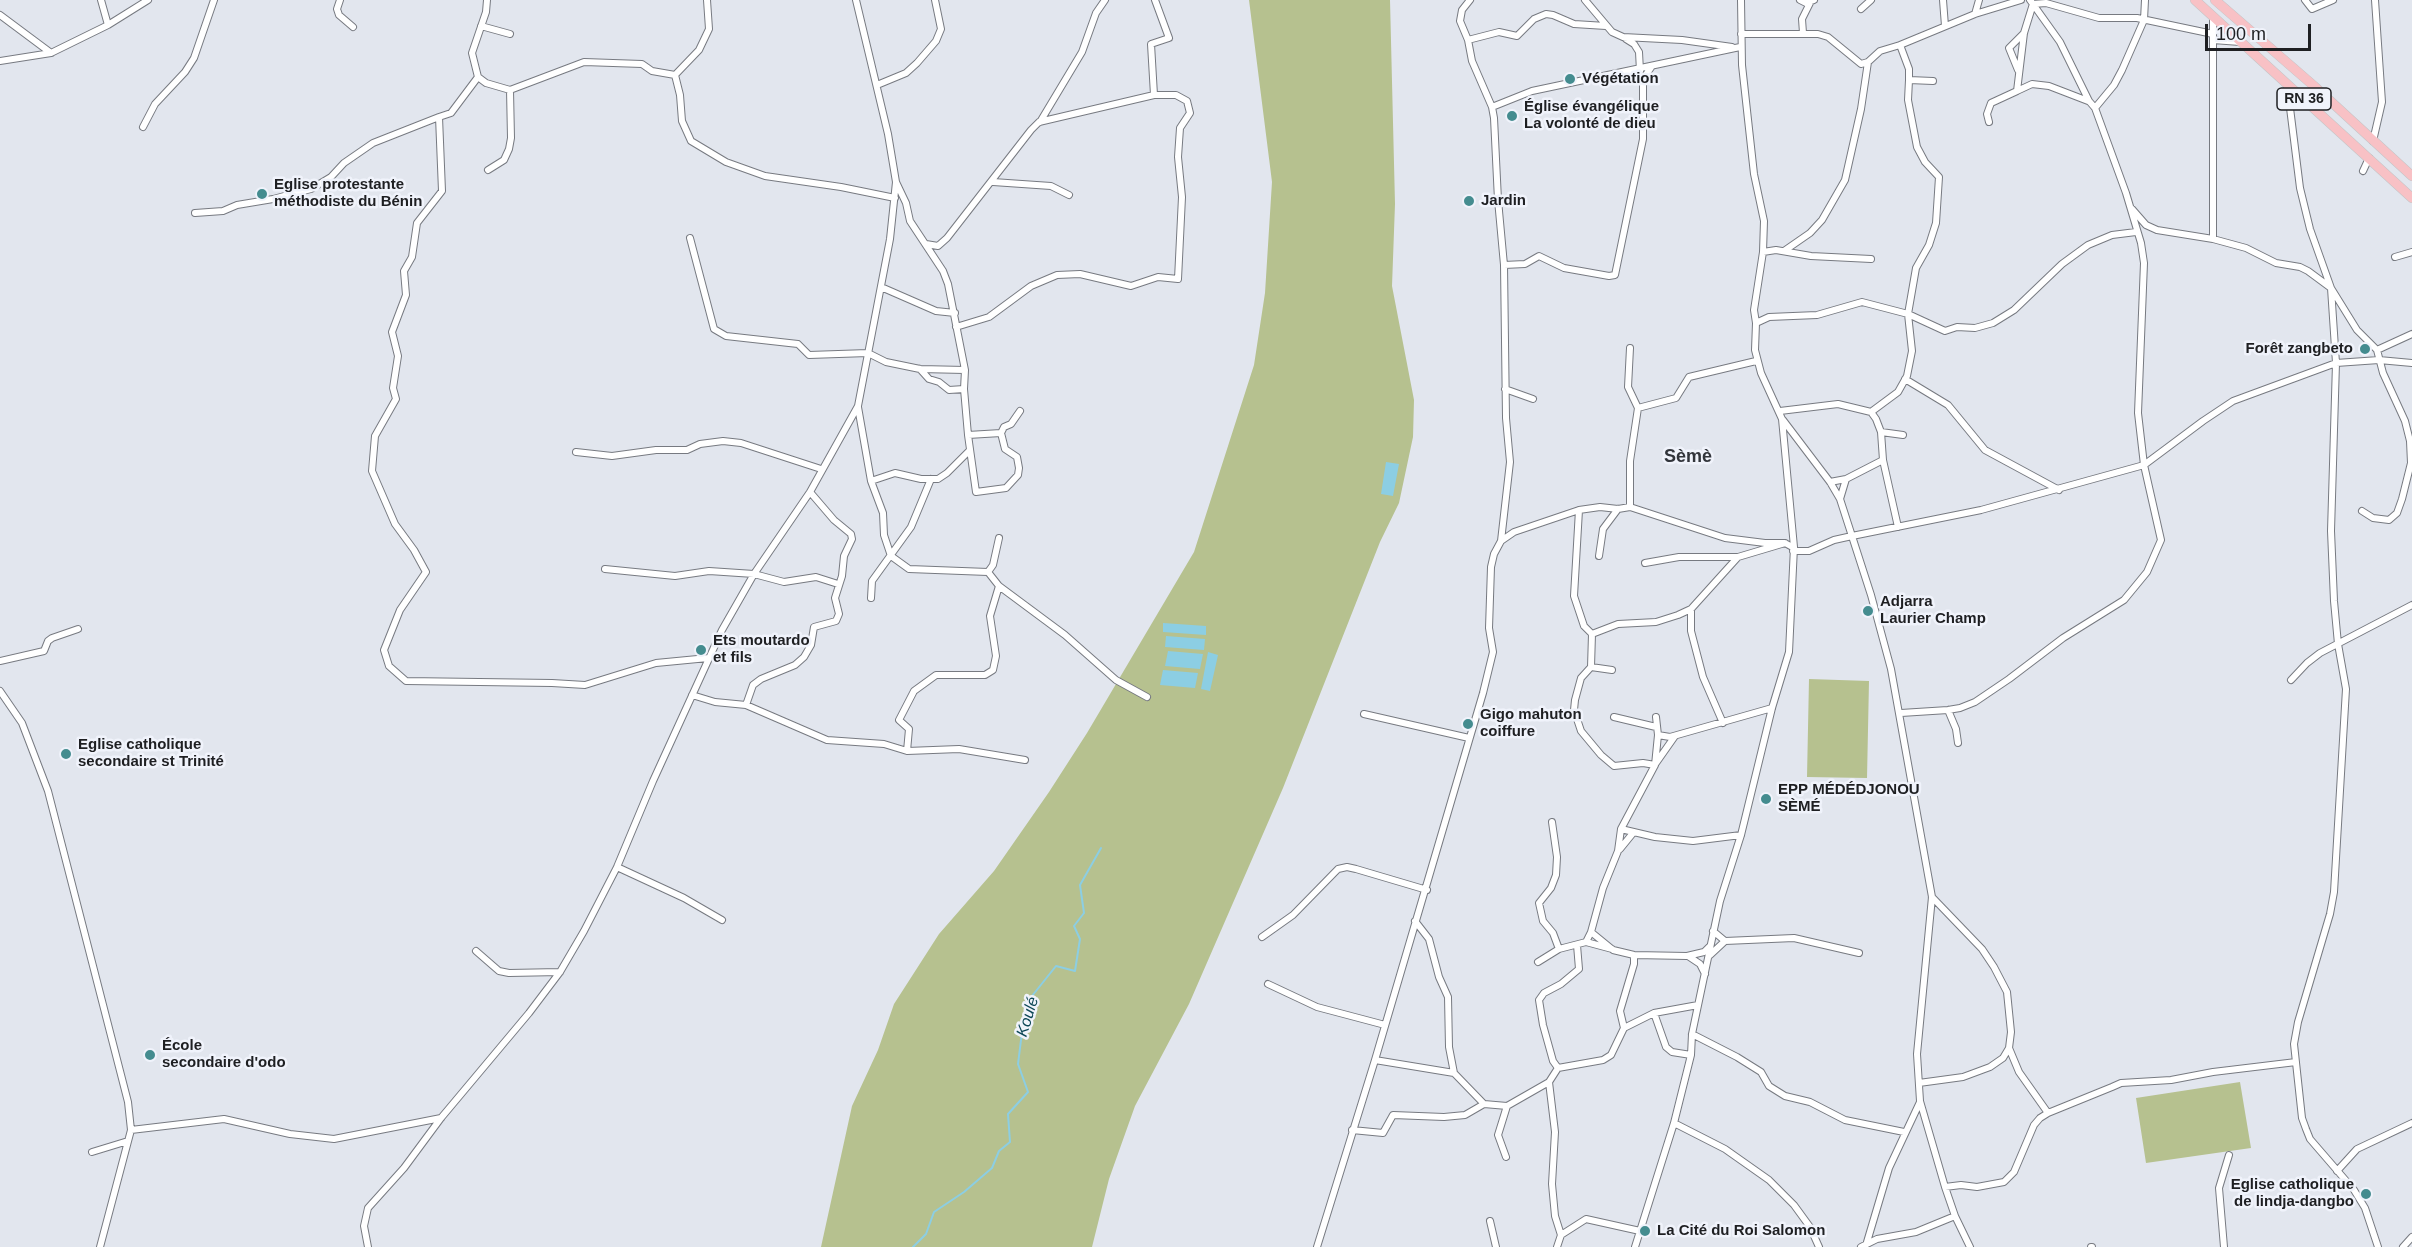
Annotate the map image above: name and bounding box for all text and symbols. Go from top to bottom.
scale bar [2208,12,2314,50]
text: 100 m [2216,24,2266,44]
place label: Végétation [1582,70,1659,88]
marker: Végétation [1563,72,1577,86]
road number: RN 36 [2277,88,2331,110]
place label: Église évangélique La volonté de dieu [1524,98,1659,133]
marker: Église évangélique La volonté de dieu [1505,109,1519,123]
place label: Eglise protestante méthodiste du Bénin [274,176,422,211]
marker: Eglise protestante méthodiste du Bénin [255,187,269,201]
place label: Jardin [1481,192,1526,210]
marker: Jardin [1462,194,1476,208]
place label: Forêt zangbeto [2246,340,2353,358]
marker: Forêt zangbeto [2358,342,2372,356]
district label: Sèmè [1664,446,1712,468]
place label: Adjarra Laurier Champ [1880,593,1986,628]
marker: Adjarra Laurier Champ [1861,604,1875,618]
place label: Ets moutardo et fils [713,632,810,667]
marker: Ets moutardo et fils [694,643,708,657]
place label: Gigo mahuton coiffure [1480,706,1582,741]
marker: Gigo mahuton coiffure [1461,717,1475,731]
place label: Eglise catholique secondaire st Trinité [78,736,224,771]
marker: Eglise catholique secondaire st Trinité [59,747,73,761]
place label: EPP MÉDÉDJONOU SÈMÉ [1778,781,1920,816]
marker: EPP MÉDÉDJONOU SÈMÉ [1759,792,1773,806]
water label: Koulé [1013,995,1043,1039]
place label: École secondaire d'odo [162,1037,286,1072]
marker: École secondaire d'odo [143,1048,157,1062]
place label: Eglise catholique de lindja-dangbo [2231,1176,2354,1211]
marker: Eglise catholique de lindja-dangbo [2359,1187,2373,1201]
place label: La Cité du Roi Salomon [1657,1222,1825,1240]
marker: La Cité du Roi Salomon [1638,1224,1652,1238]

